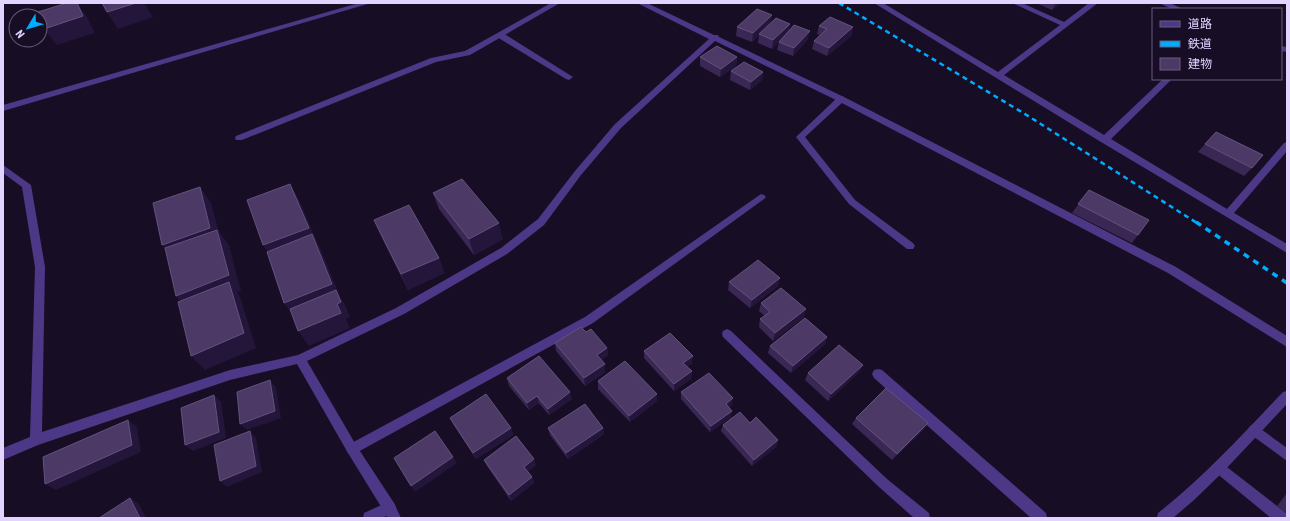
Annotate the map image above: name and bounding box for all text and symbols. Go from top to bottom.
north arrow [8,8,48,48]
legend [1152,8,1282,80]
text: 道路 [1188,17,1212,31]
text: N [13,27,28,41]
text: 鉄道 [1188,37,1212,51]
text: 建物 [1188,57,1212,71]

